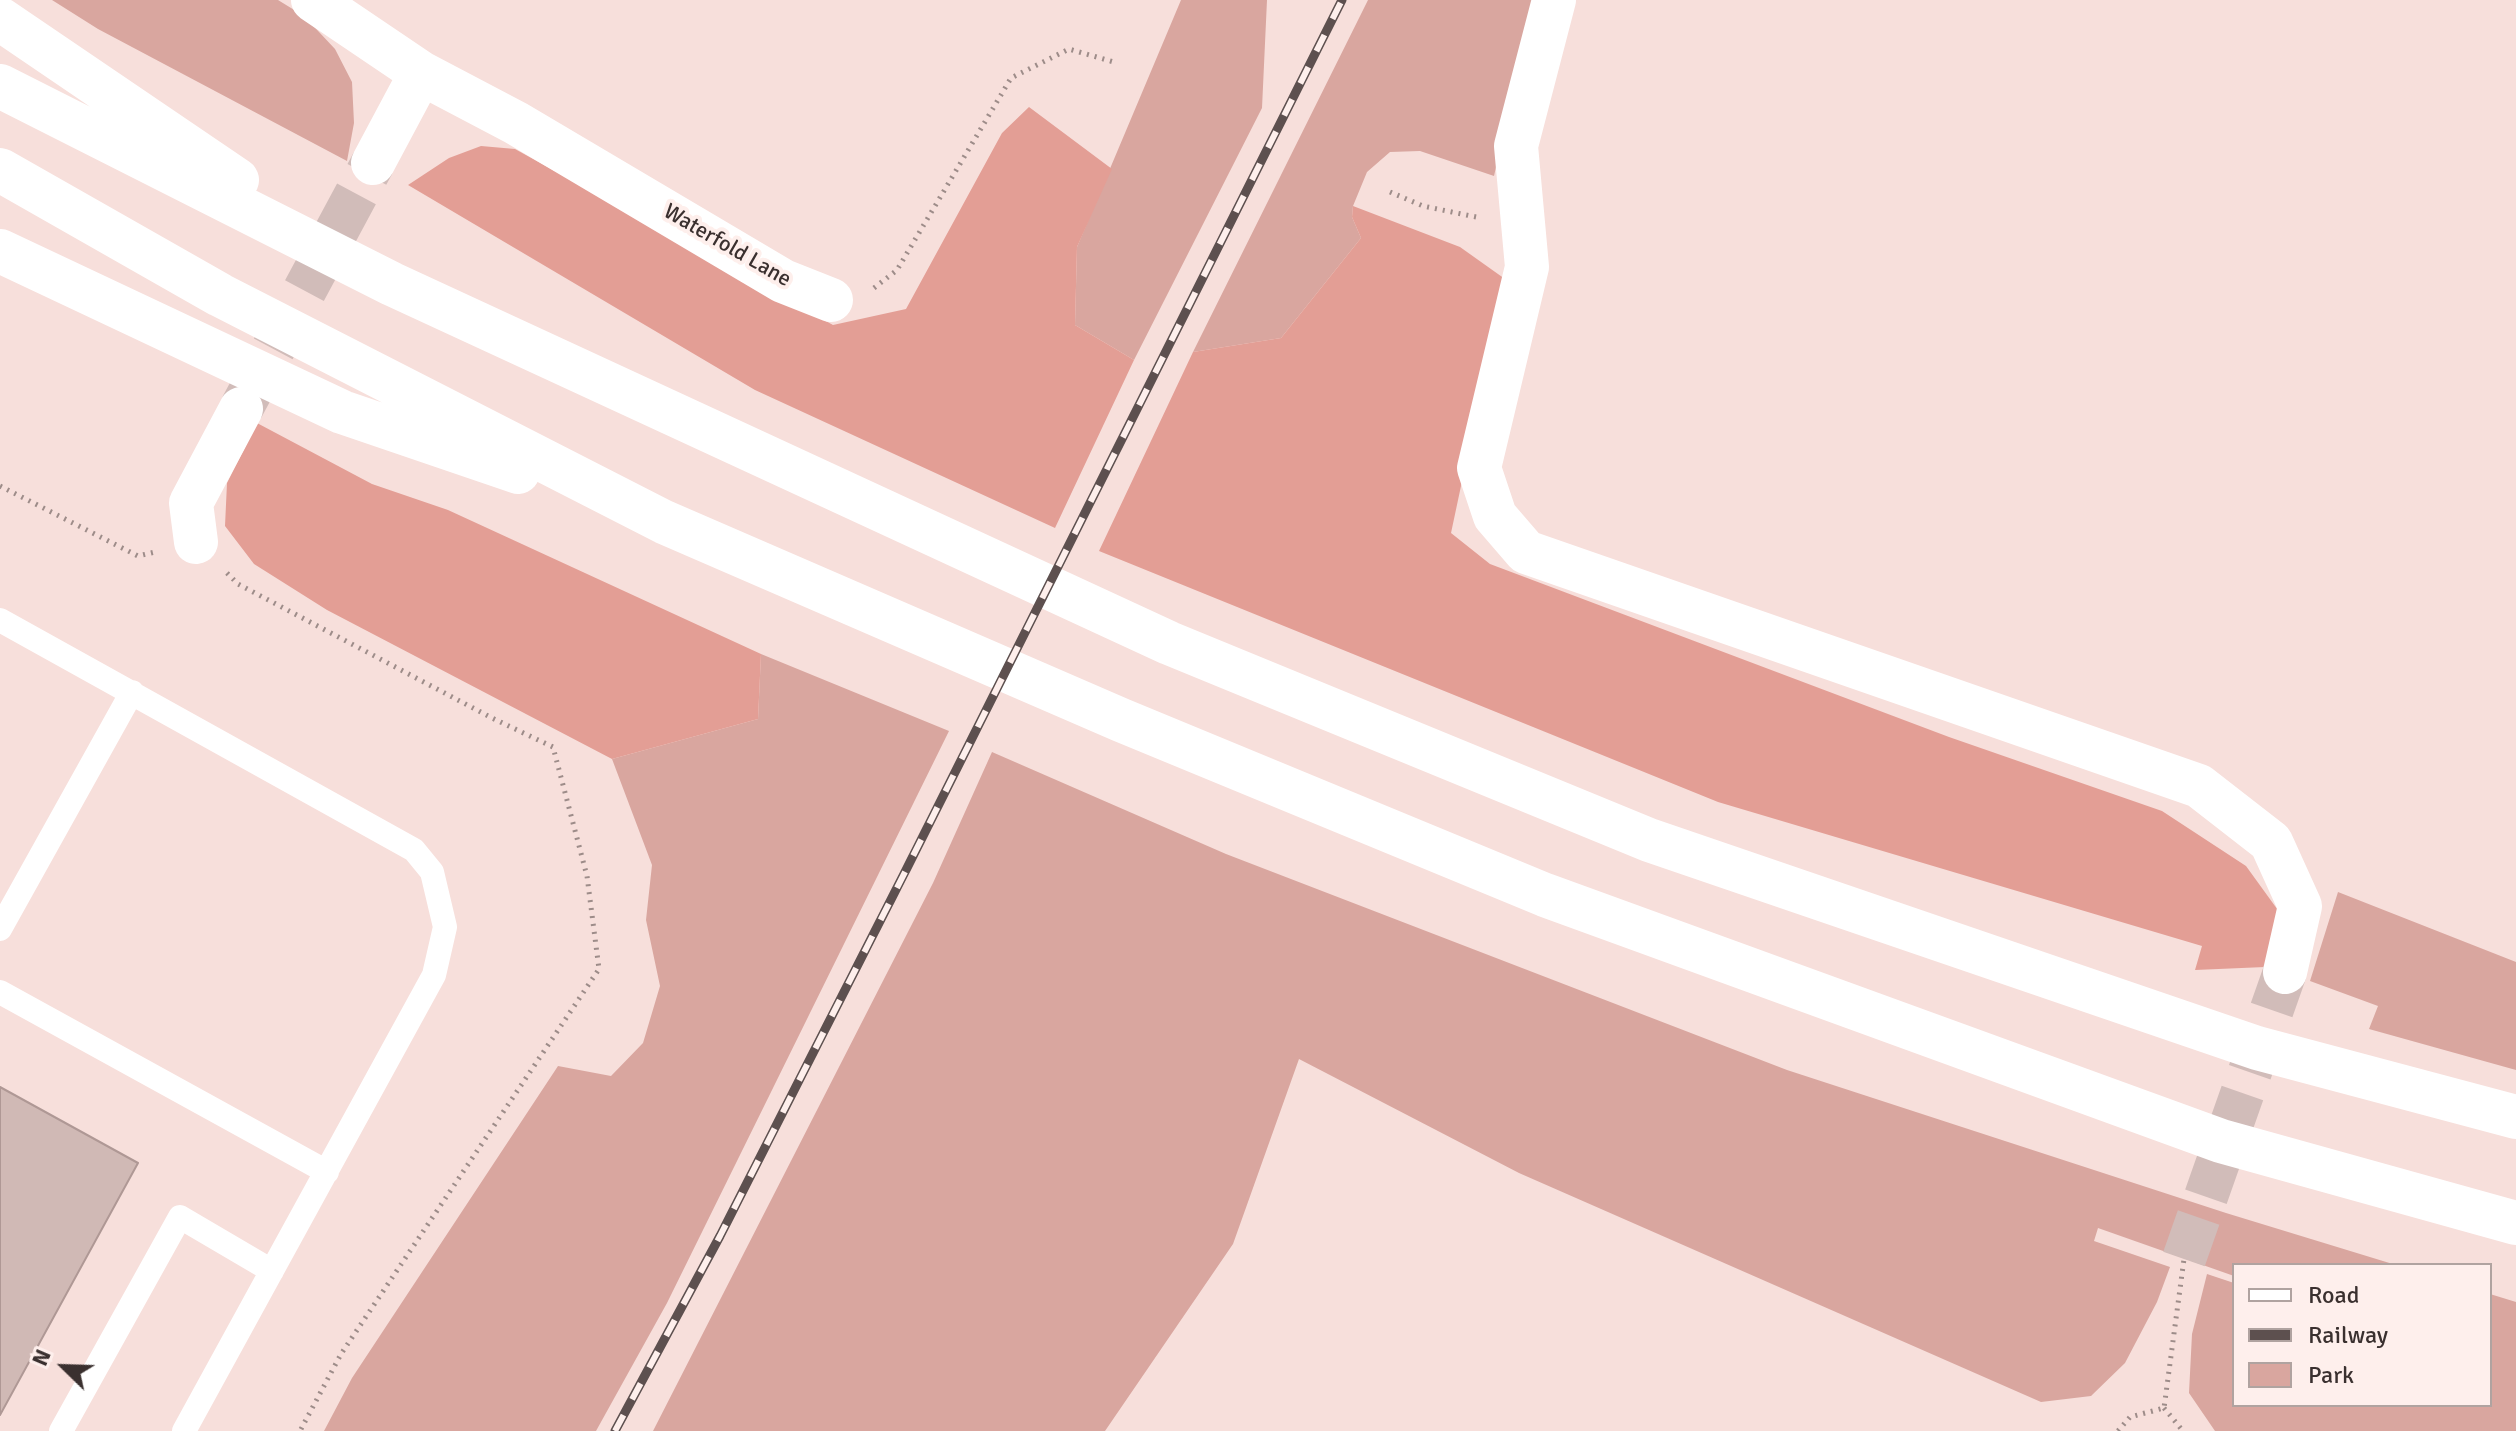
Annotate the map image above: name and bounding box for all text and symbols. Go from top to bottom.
street label: Waterfold Lane [659,199,795,293]
legend [2232,1263,2492,1407]
text: Road [2308,1280,2359,1310]
text: Railway [2308,1320,2388,1350]
north arrow [24,1327,104,1407]
text: N [26,1345,57,1370]
text: Park [2308,1360,2354,1390]

